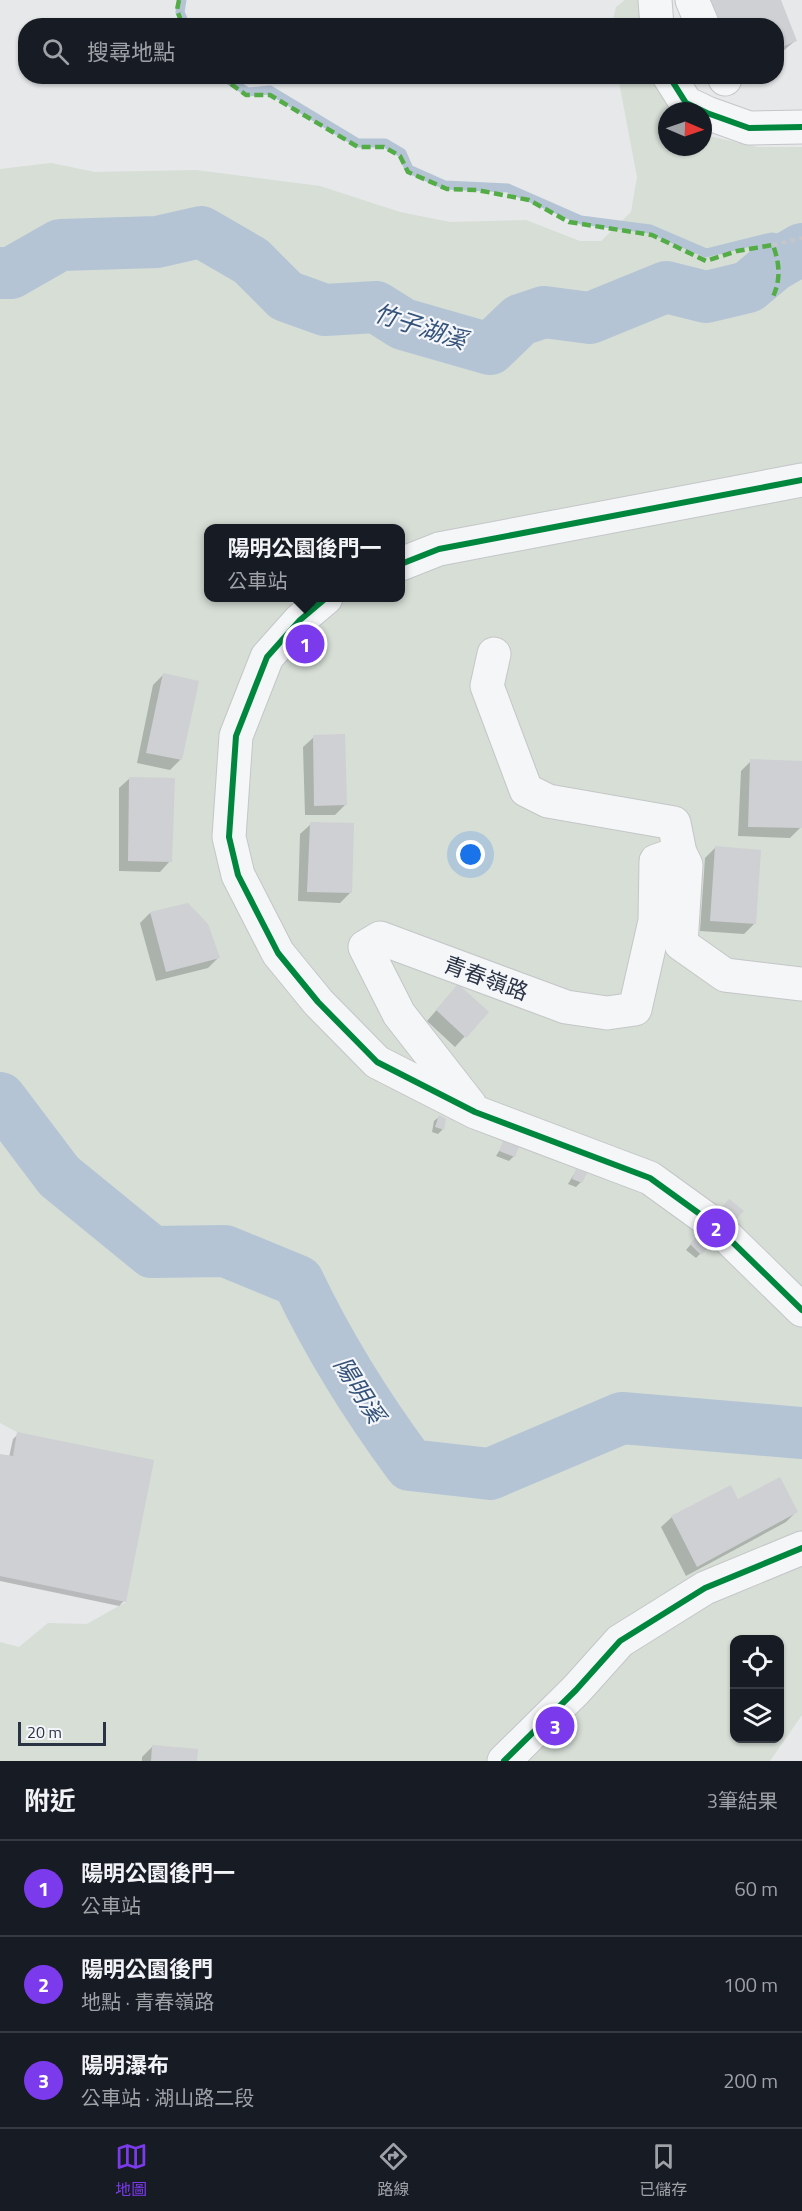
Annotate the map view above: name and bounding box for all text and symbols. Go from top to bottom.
search box [18,18,784,84]
icon: search [39,35,72,68]
text: 搜尋地點 [87,35,175,69]
north arrow [658,102,712,156]
water label: 竹子湖溪 [369,294,474,359]
popup [204,524,405,602]
text: 陽明公園後門一 [227,531,382,565]
text: 公車站 [227,565,287,596]
pin: 1 [286,622,324,666]
your location [456,840,485,869]
street label: 青春嶺路 [439,947,533,1009]
pin: 2 [696,1206,736,1250]
water label: 陽明溪 [326,1349,396,1432]
map controls [730,1635,784,1743]
button: locate [730,1635,784,1689]
button: layers [730,1689,784,1743]
pin: 3 [536,1704,574,1748]
scale bar [18,1719,106,1746]
text: 20 m [27,1720,62,1744]
text: 附近 [24,1781,76,1820]
text: 3筆結果 [707,1785,778,1816]
text: 陽明公園後門一 [81,1856,235,1890]
text: 1 [38,1873,49,1904]
text: 60 m [734,1873,778,1904]
text: 公車站 [81,1890,141,1921]
text: 陽明公園後門 [81,1952,213,1986]
text: 2 [38,1969,49,2000]
text: 100 m [723,1969,778,2000]
text: 地點 · 青春嶺路 [81,1986,214,2017]
text: 陽明瀑布 [81,2048,169,2082]
text: 3 [38,2065,49,2096]
text: 200 m [723,2065,778,2096]
text: 公車站 · 湖山路二段 [81,2082,254,2113]
tab: 地圖 [115,2140,148,2201]
tab: 路線 [377,2140,410,2201]
tab: 已儲存 [639,2140,687,2201]

